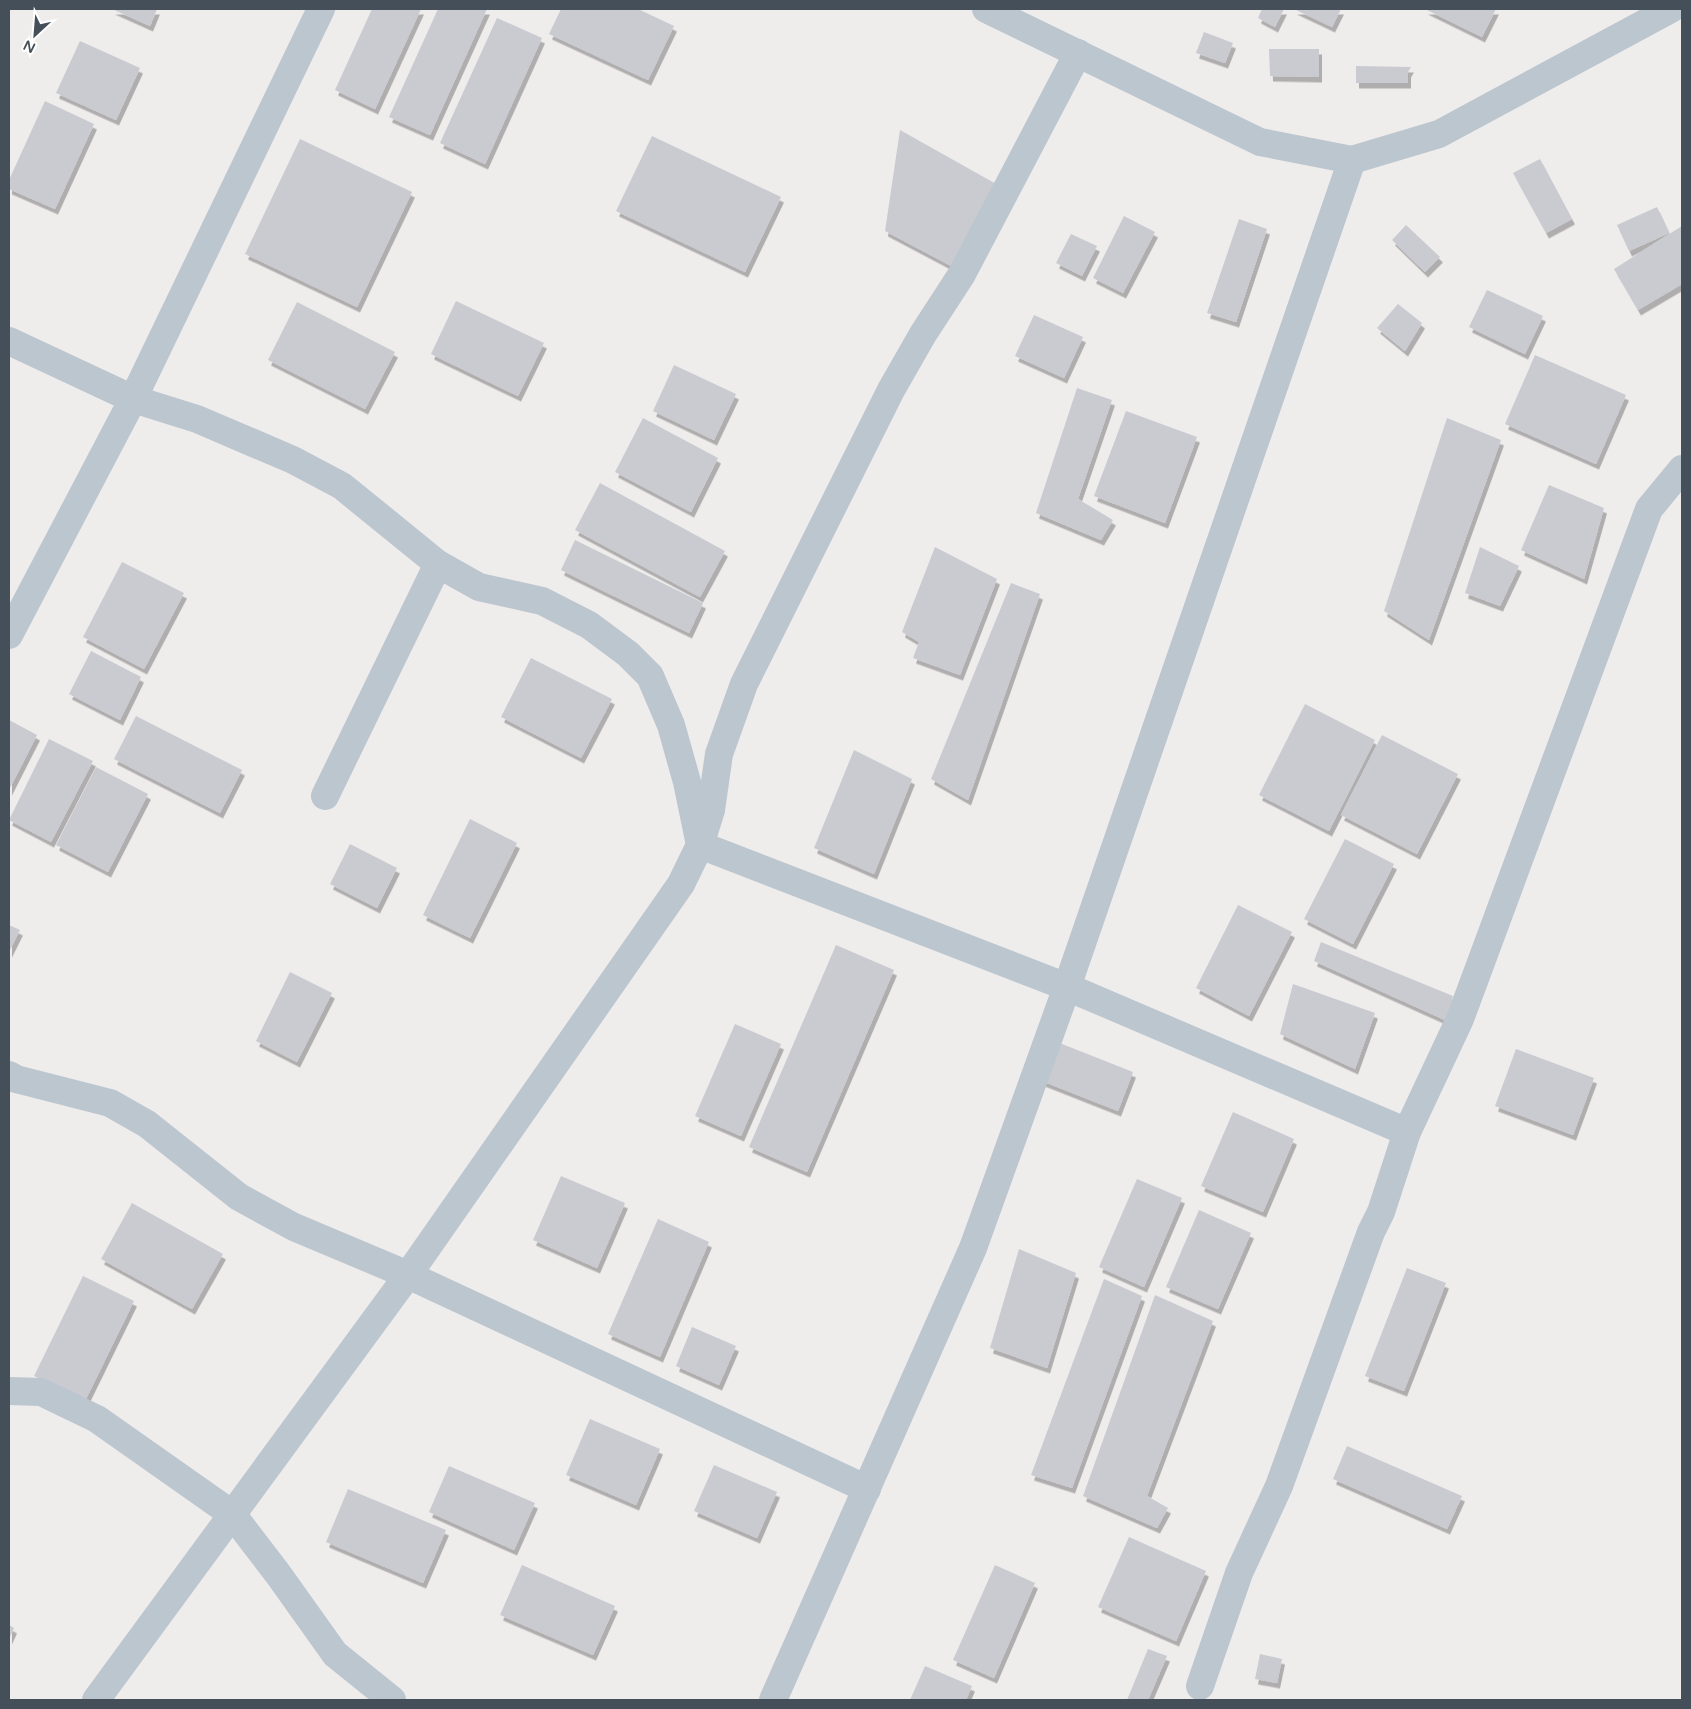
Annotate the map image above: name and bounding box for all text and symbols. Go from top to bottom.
north arrow [10,10,60,60]
text: N [21,36,38,56]

